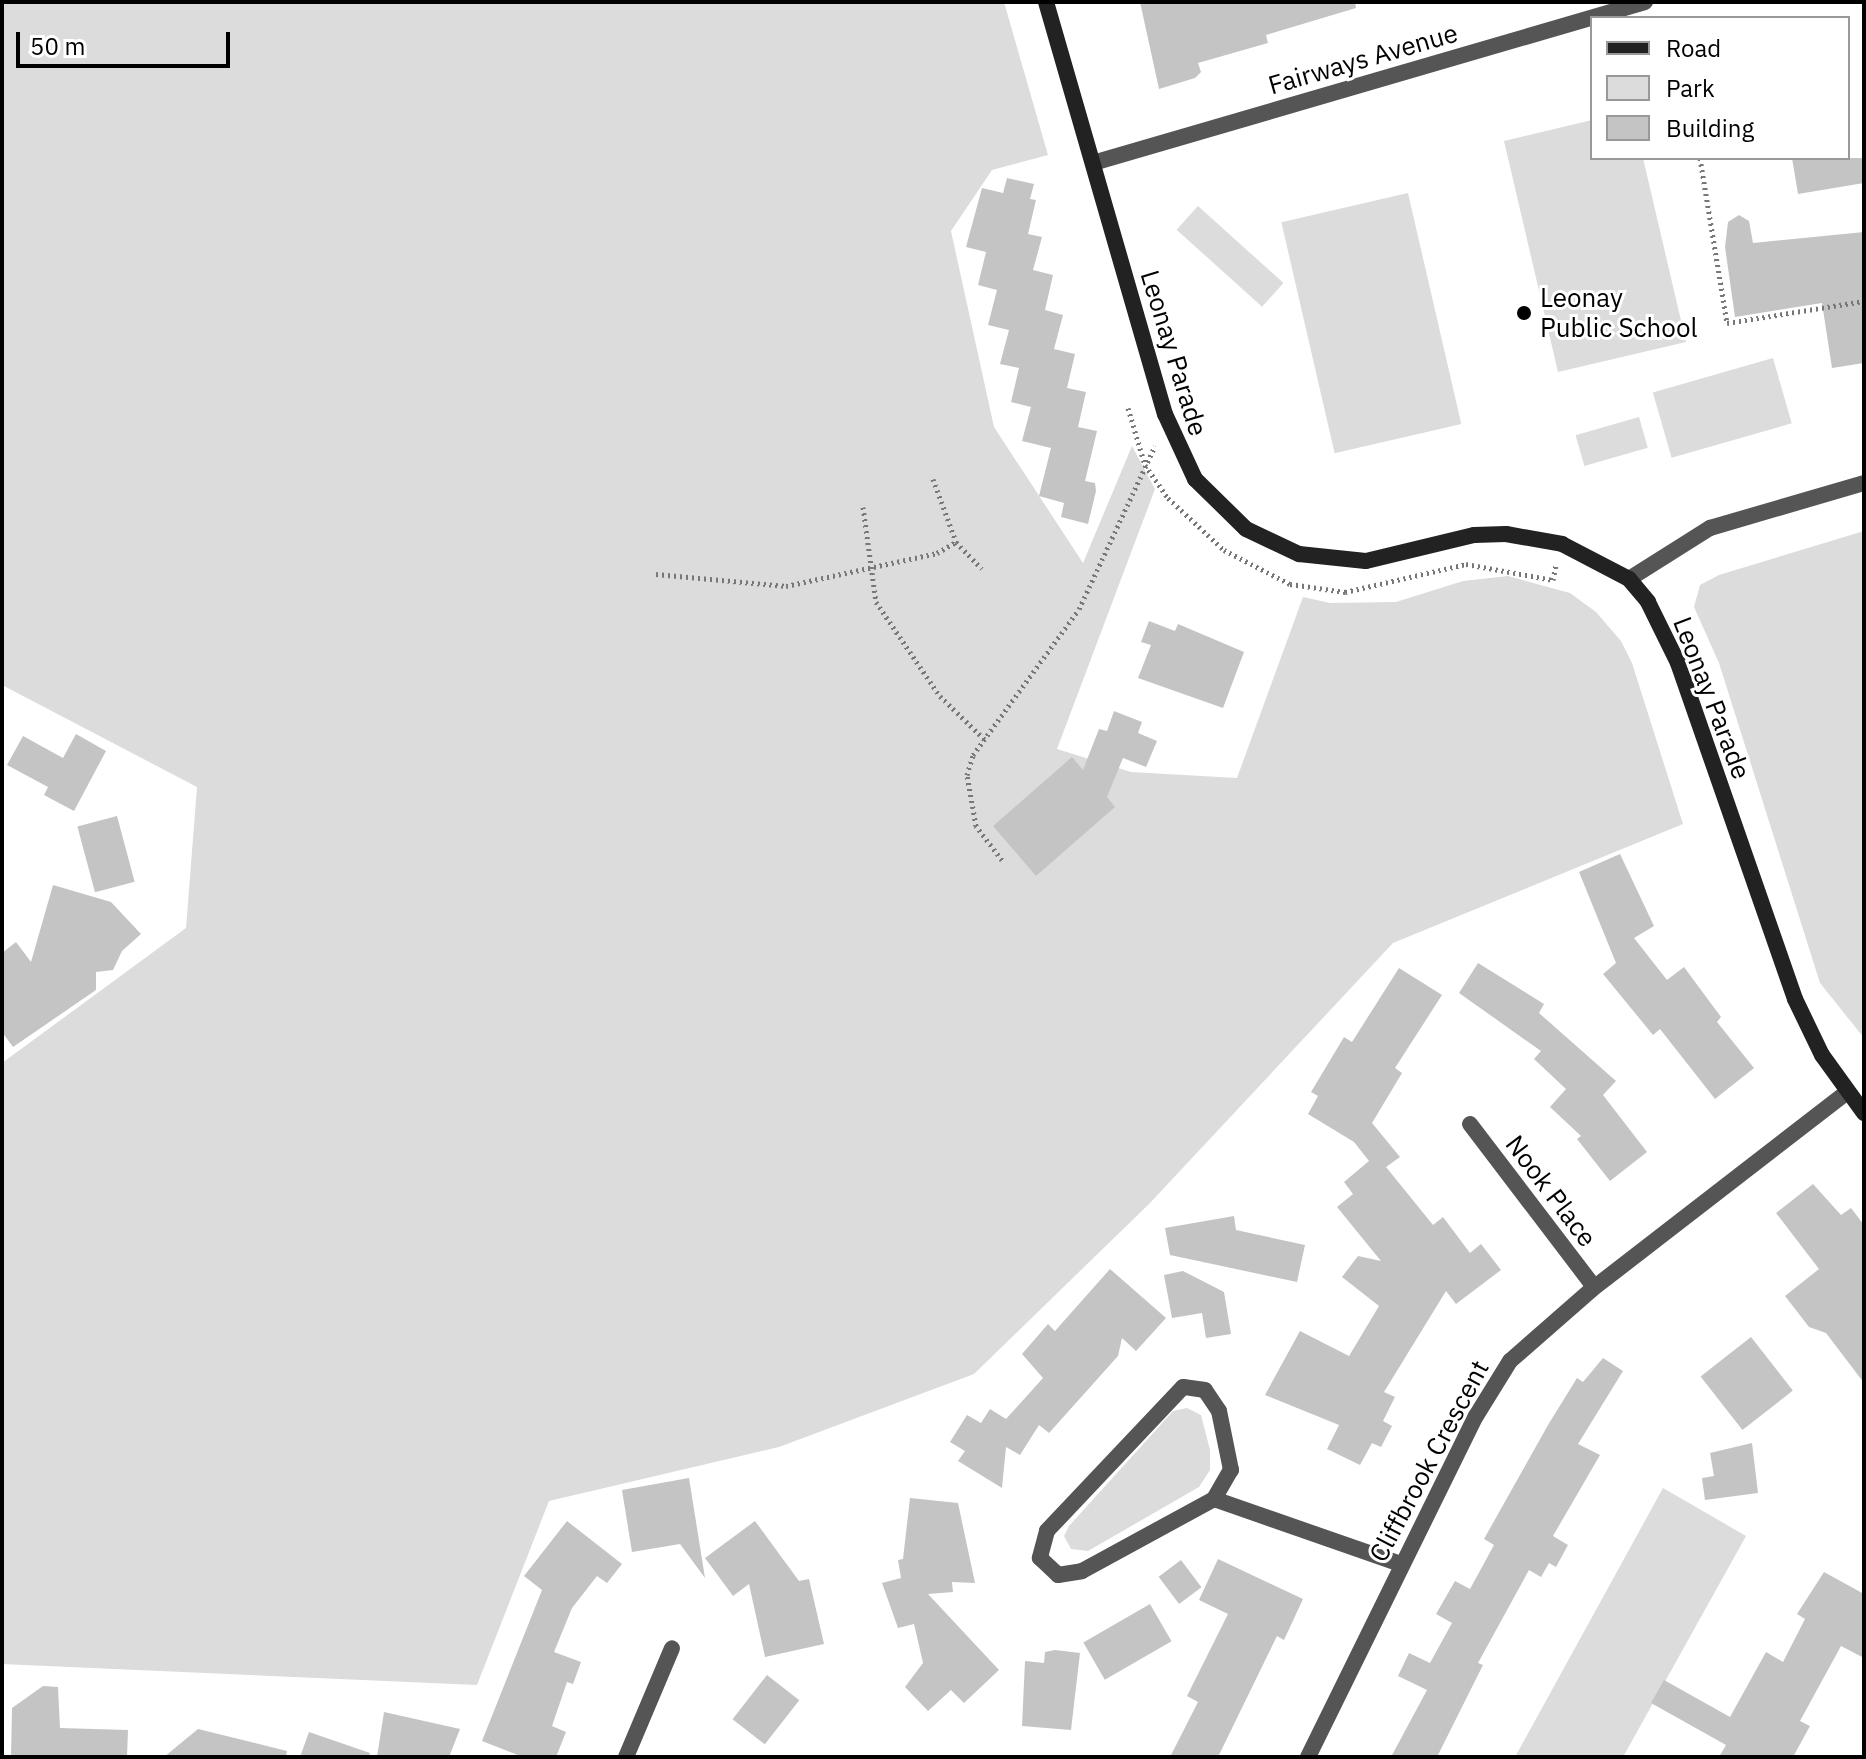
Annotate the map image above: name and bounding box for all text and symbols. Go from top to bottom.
scale bar [20,16,234,66]
legend [1590,16,1850,160]
street label: Fairways Avenue [1265,17,1461,101]
text: 50 m [30,30,85,62]
text: Road [1666,32,1721,64]
text: Park [1666,72,1715,104]
text: Building [1666,112,1754,144]
street label: Leonay Parade [1134,267,1214,439]
place label: Leonay Public School [1540,282,1698,344]
marker: Leonay Public School [1515,304,1533,322]
street label: Leonay Parade [1667,612,1757,784]
street label: Nook Place [1499,1129,1603,1253]
street label: Cliffbrook Crescent [1363,1355,1495,1567]

